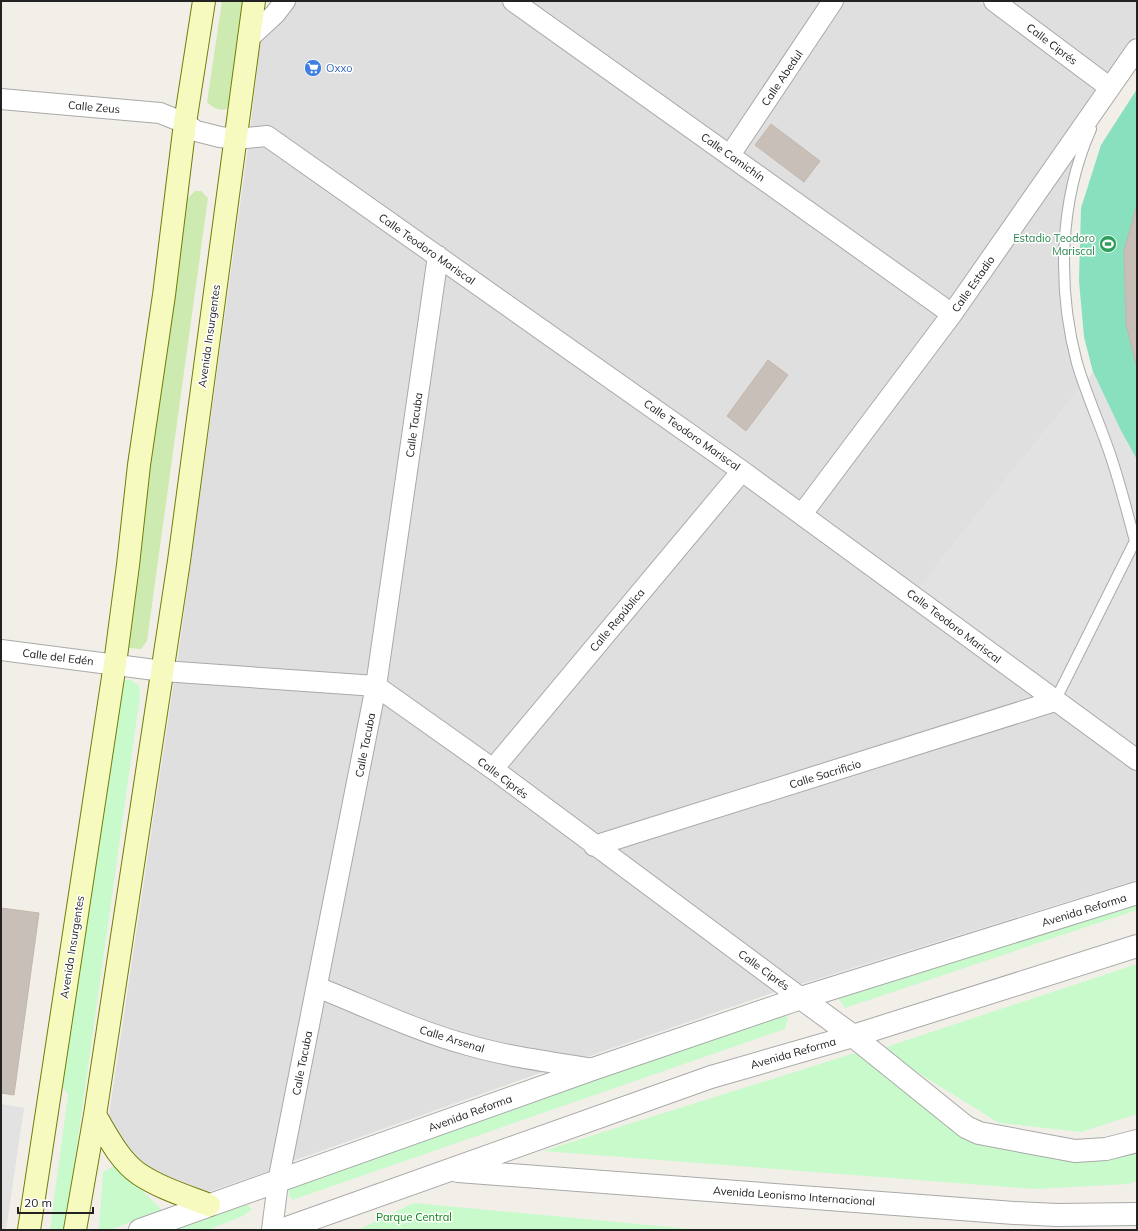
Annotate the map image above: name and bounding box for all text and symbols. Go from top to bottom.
street label: Calle Ciprés [1024,20,1080,68]
street label: Calle Abedul [758,47,806,109]
supermarket icon: Oxxo [303,58,323,78]
place label: Oxxo [326,61,352,75]
street label: Calle Zeus [67,98,121,116]
street label: Calle Camichín [698,130,768,184]
street label: Calle Teodoro Mariscal [376,210,478,288]
place label: Estadio Teodoro Mariscal [1013,231,1095,258]
sports icon: Estadio Teodoro Mariscal [1098,234,1118,254]
street label: Calle Estadio [948,253,998,315]
street label: Avenida Insurgentes [195,284,223,388]
street label: Calle Tacuba [403,392,425,458]
street label: Calle Teodoro Mariscal [641,396,743,474]
street label: Calle República [586,586,648,654]
street label: Calle Teodoro Mariscal [904,586,1004,666]
street label: Calle del Edén [22,646,94,668]
street label: Calle Tacuba [352,712,378,778]
street label: Calle Ciprés [475,754,531,802]
street label: Calle Sacrificio [787,756,863,792]
street label: Avenida Reforma [1040,890,1128,930]
street label: Avenida Insurgentes [57,895,87,999]
street label: Calle Ciprés [736,947,792,993]
street label: Calle Arsenal [418,1022,486,1056]
street label: Calle Tacuba [289,1030,315,1096]
street label: Avenida Reforma [749,1034,837,1072]
street label: Avenida Reforma [426,1091,514,1135]
street label: Avenida Leonismo Internacional [713,1183,875,1209]
scale bar [18,1189,93,1215]
text: 20 m [24,1195,52,1210]
park label: Parque Central [376,1210,452,1224]

